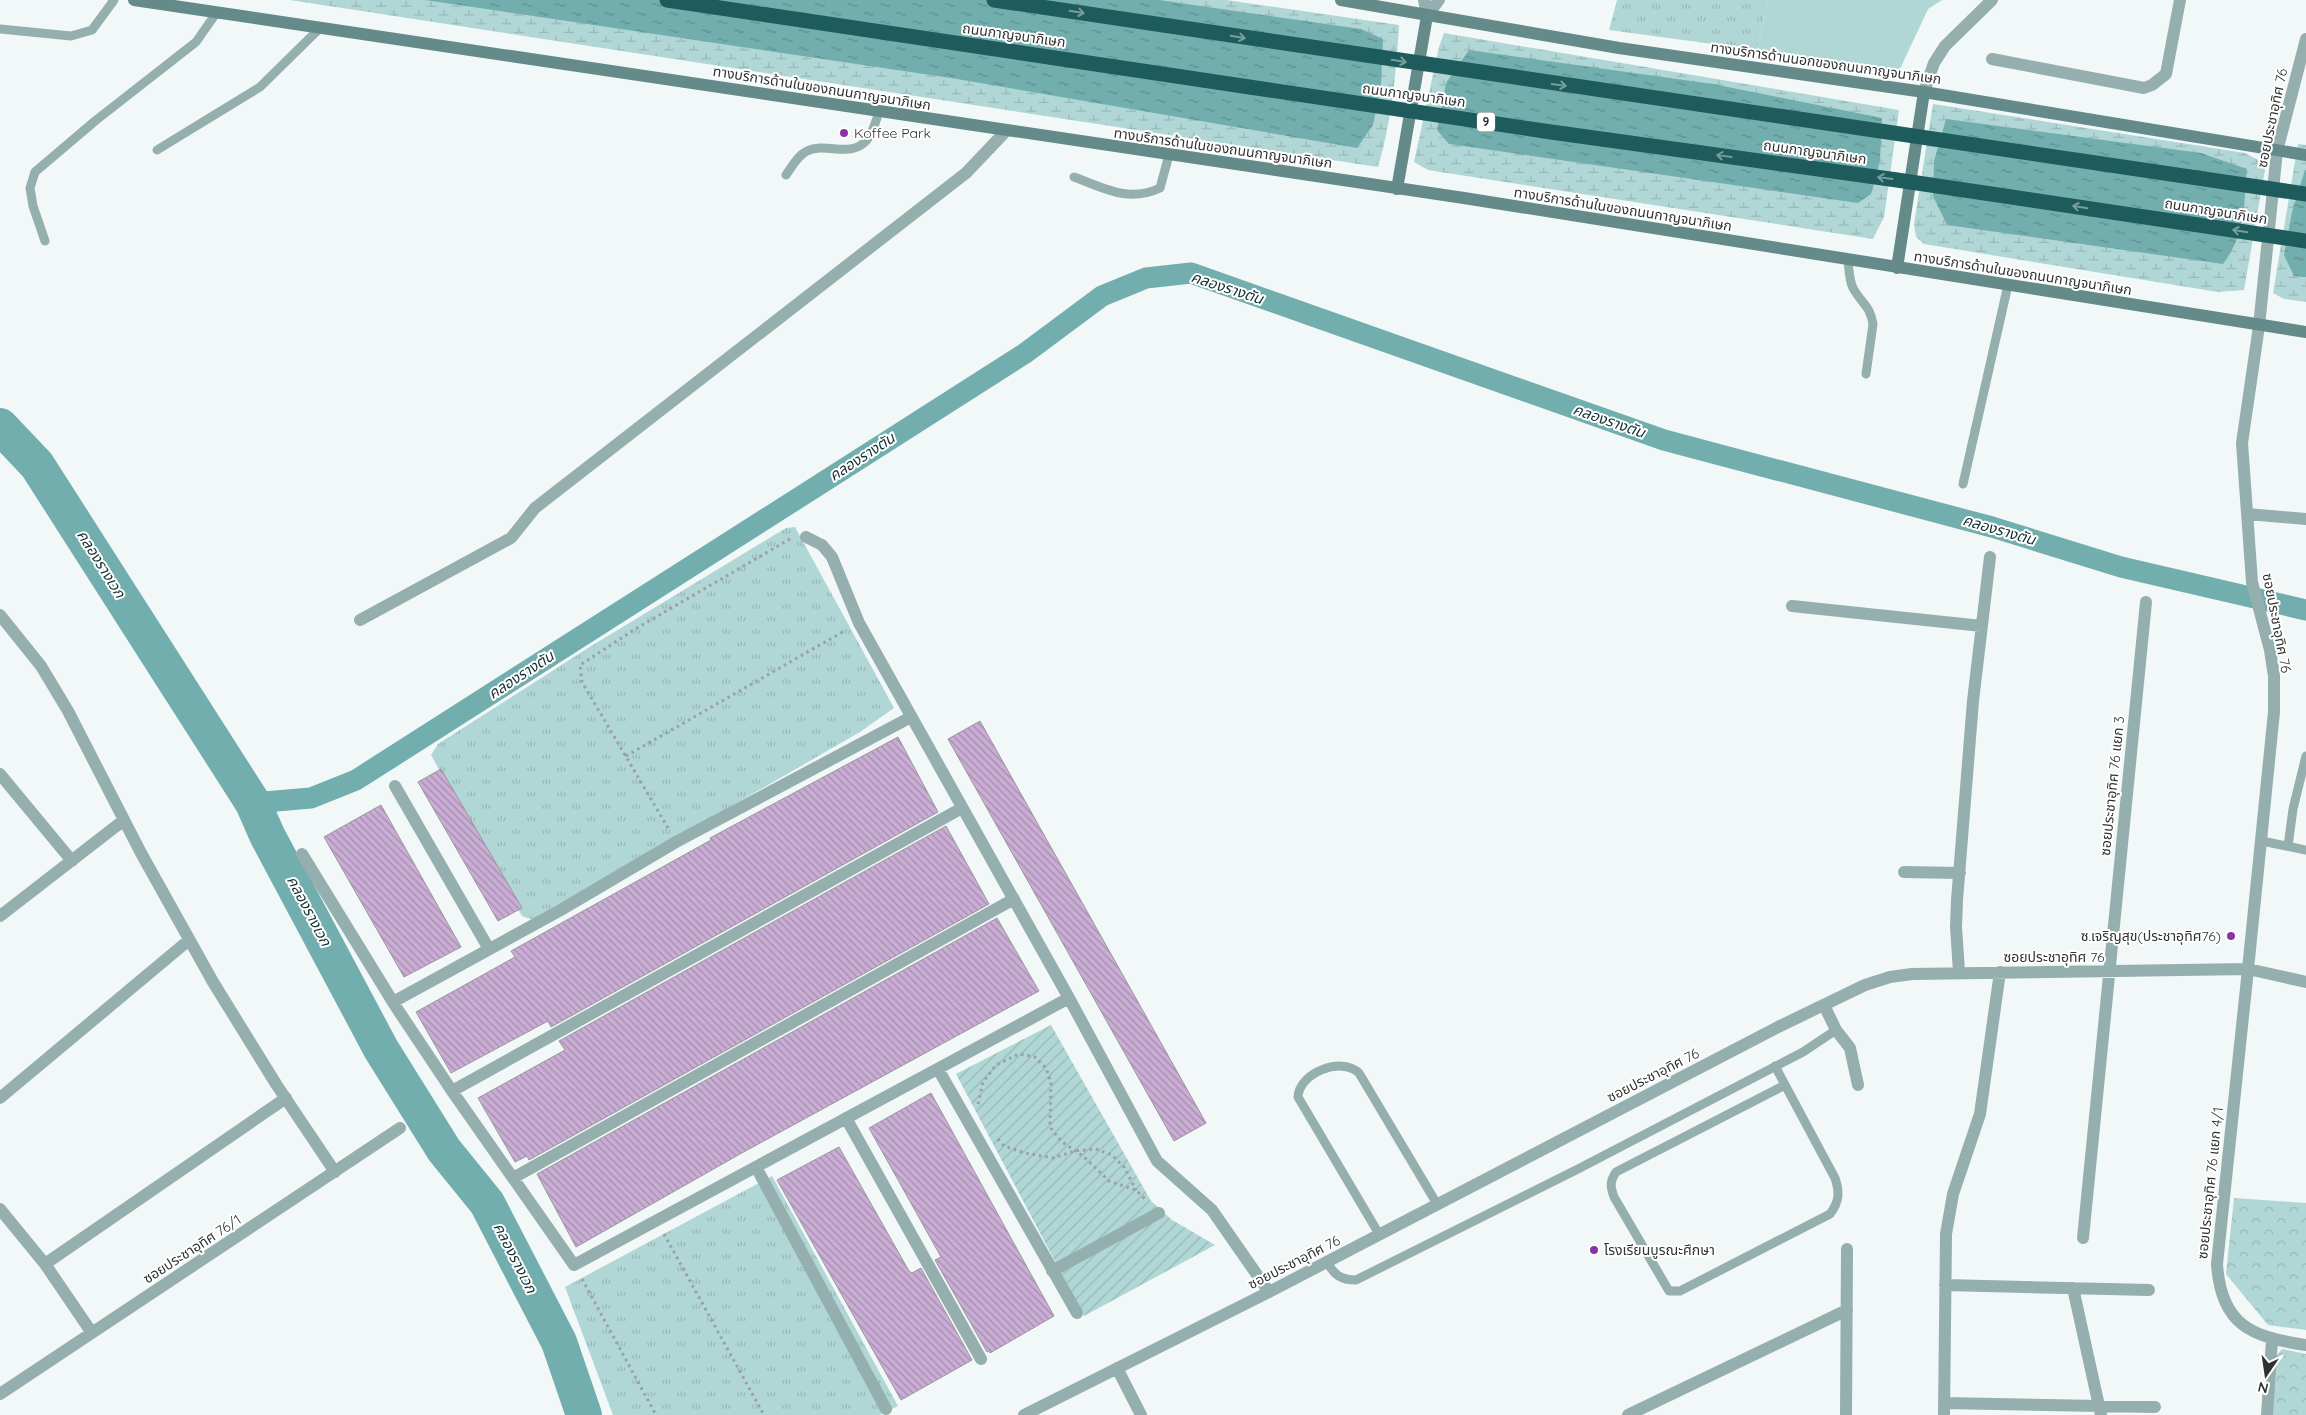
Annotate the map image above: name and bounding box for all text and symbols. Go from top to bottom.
one-way arrow [1069,8,1085,18]
street label: ถนนกาญจนาภิเษก [961,19,1067,51]
one-way arrow [1230,32,1246,42]
street label: ทางบริการด้านนอกของถนนกาญจนาภิเษก [1709,38,1943,88]
one-way arrow [1390,56,1406,66]
street label: ทางบริการด้านในของถนนกาญจนาภิเษก [712,62,932,114]
street label: ซอยประชาอุทิศ 76 [2253,66,2291,169]
street label: ถนนกาญจนาภิเษก [1361,79,1467,111]
one-way arrow [1551,80,1567,90]
road number: 9 [1477,112,1495,132]
place label: Koffee Park [854,124,931,142]
street label: ทางบริการด้านในของถนนกาญจนาภิเษก [1113,124,1333,172]
marker: Koffee Park [838,127,850,139]
street label: ถนนกาญจนาภิเษก [1762,136,1868,168]
one-way arrow [1716,151,1732,161]
one-way arrow [1877,173,1893,183]
street label: ทางบริการด้านในของถนนกาญจนาภิเษก [1513,183,1733,235]
street label: ถนนกาญจนาภิเษก [2163,194,2269,228]
one-way arrow [2072,202,2088,212]
one-way arrow [2233,226,2249,236]
street label: ทางบริการด้านในของถนนกาญจนาภิเษก [1913,247,2133,299]
water label: คลองรางตัน [1189,267,1266,308]
water label: คลองรางตัน [1571,399,1648,442]
water label: คลองรางตัน [825,428,899,485]
water label: คลองรางตัน [1961,510,2038,549]
water label: คลองรางเวก [73,526,130,602]
street label: ซอยประชาอุทิศ 76 [2259,572,2296,675]
water label: คลองรางตัน [484,646,558,703]
street label: ซอยประชาอุทิศ 76 แยก 3 [2096,715,2128,857]
water label: คลองรางเวก [283,873,336,950]
place label: ซ.เจริญสุข(ประชาอุทิศ76) [2081,927,2221,945]
marker: ซ.เจริญสุข(ประชาอุทิศ76) [2225,930,2237,942]
street label: ซอยประชาอุทิศ 76 [2003,948,2105,966]
street label: ซอยประชาอุทิศ 76 [1604,1044,1703,1106]
street label: ซอยประชาอุทิศ 76 แยก 4/1 [2193,1106,2227,1260]
street label: ซอยประชาอุทิศ 76/1 [139,1211,245,1287]
water label: คลองรางเวก [490,1219,542,1297]
street label: ซอยประชาอุทิศ 76 [1245,1231,1344,1293]
place label: โรงเรียนบูรณะศึกษา [1604,1241,1715,1259]
marker: โรงเรียนบูรณะศึกษา [1588,1244,1600,1256]
north arrow [2241,1350,2291,1400]
text: N [2256,1378,2270,1398]

